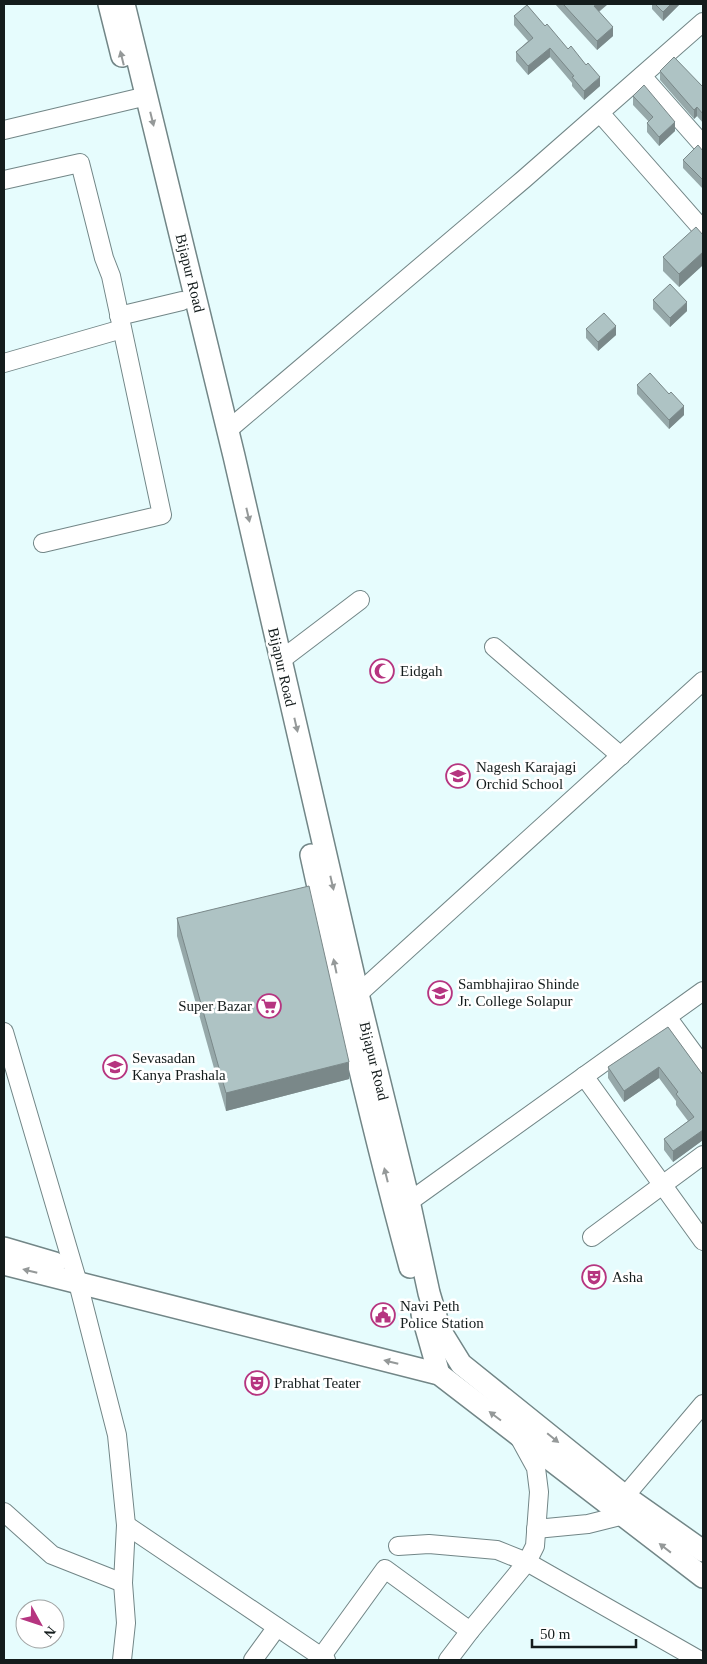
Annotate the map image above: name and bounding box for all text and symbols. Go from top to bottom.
one-way arrow [118,50,126,65]
one-way arrow [149,112,157,127]
street label: Bijapur Road [173,232,208,314]
one-way arrow [244,508,252,523]
street label: Bijapur Road [265,626,299,708]
mosque icon: Eidgah [369,658,395,684]
place label: Eidgah [400,663,443,679]
one-way arrow [292,717,300,732]
place label: Nagesh Karajagi Orchid School [476,759,576,792]
school or university icon: Nagesh Karajagi Orchid School [445,763,471,789]
one-way arrow [328,876,336,891]
one-way arrow [331,958,339,973]
place label: Sambhajirao Shinde Jr. College Solapur [458,976,580,1009]
school or university icon: Sambhajirao Shinde Jr. College Solapur [427,980,453,1006]
supermarket icon: Super Bazar [256,993,282,1019]
place label: Super Bazar [178,998,252,1014]
street label: Bijapur Road [357,1020,392,1102]
place label: Sevasadan Kanya Prashala [132,1050,226,1083]
school or university icon: Sevasadan Kanya Prashala [102,1054,128,1080]
one-way arrow [382,1167,390,1182]
theatre icon: Asha [581,1264,607,1290]
one-way arrow [23,1267,38,1275]
place label: Asha [612,1269,643,1285]
place label: Navi Peth Police Station [400,1298,484,1331]
public building icon: Navi Peth Police Station [370,1302,396,1328]
one-way arrow [384,1358,399,1366]
theatre icon: Prabhat Teater [244,1370,270,1396]
place label: Prabhat Teater [274,1375,361,1391]
one-way arrow [488,1411,502,1421]
one-way arrow [547,1432,560,1443]
one-way arrow [659,1542,672,1553]
north arrow [15,1599,65,1649]
scale bar [532,1616,636,1648]
text: N [41,1623,59,1641]
text: 50 m [540,1626,571,1642]

